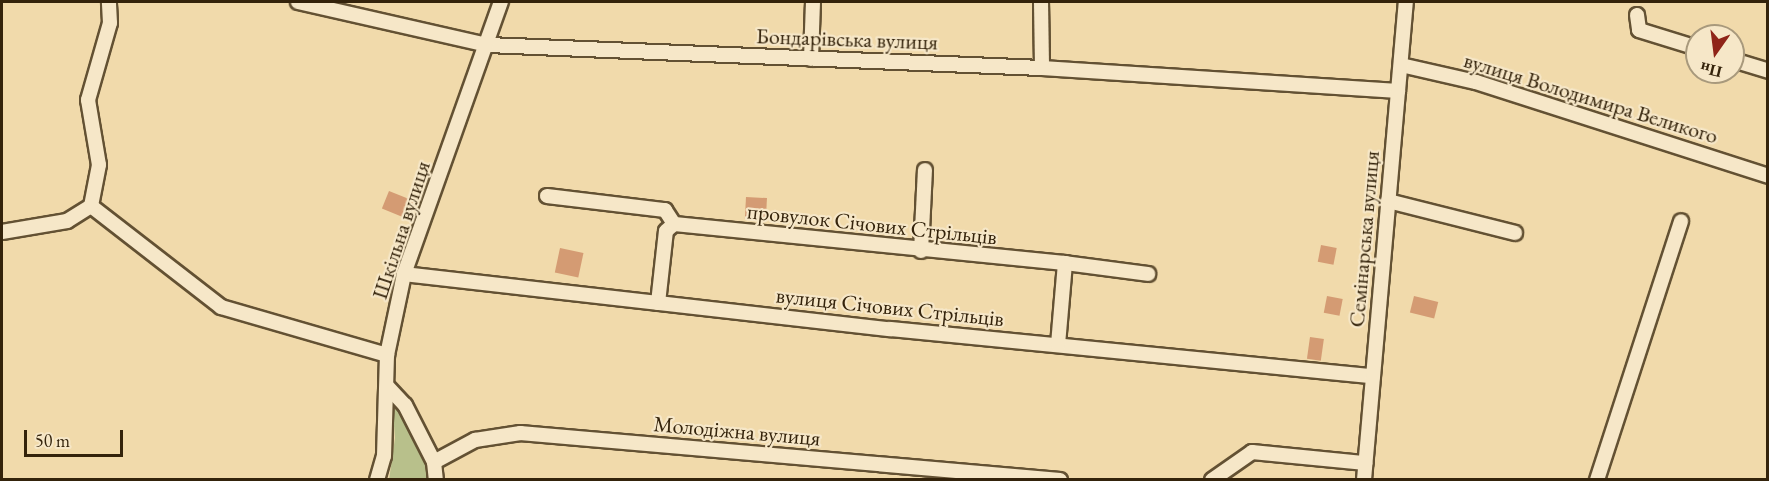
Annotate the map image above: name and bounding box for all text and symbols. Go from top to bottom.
street label: Бондарівська вулиця [756,23,938,55]
north arrow [1685,24,1745,84]
street label: вулиця Володимира Великого [1461,47,1721,149]
text: Пн [1698,57,1724,83]
street label: Семінарська вулиця [1343,150,1385,328]
street label: Шкільна вулиця [366,158,436,302]
street label: провулок Січових Стрільців [746,198,998,250]
street label: вулиця Січових Стрільців [775,282,1005,332]
street label: Молодіжна вулиця [652,411,822,451]
scale bar [27,418,126,456]
text: 50 m [35,429,70,452]

